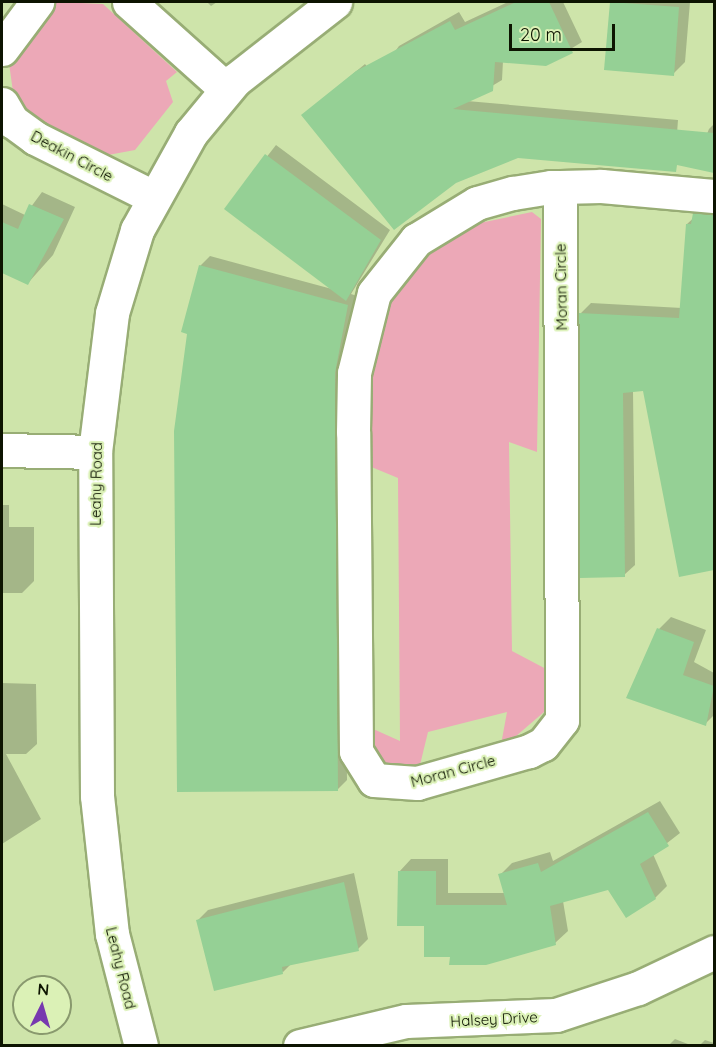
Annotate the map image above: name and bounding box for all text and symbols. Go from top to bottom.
scale bar [512,12,618,50]
text: 20 m [520,23,562,46]
street label: Deakin Circle [28,127,116,185]
street label: Moran Circle [551,243,571,331]
street label: Leahy Road [86,442,106,526]
street label: Moran Circle [409,751,497,791]
street label: Leahy Road [102,925,140,1011]
north arrow [12,975,72,1035]
text: N [37,979,50,1000]
street label: Halsey Drive [450,1008,538,1030]

